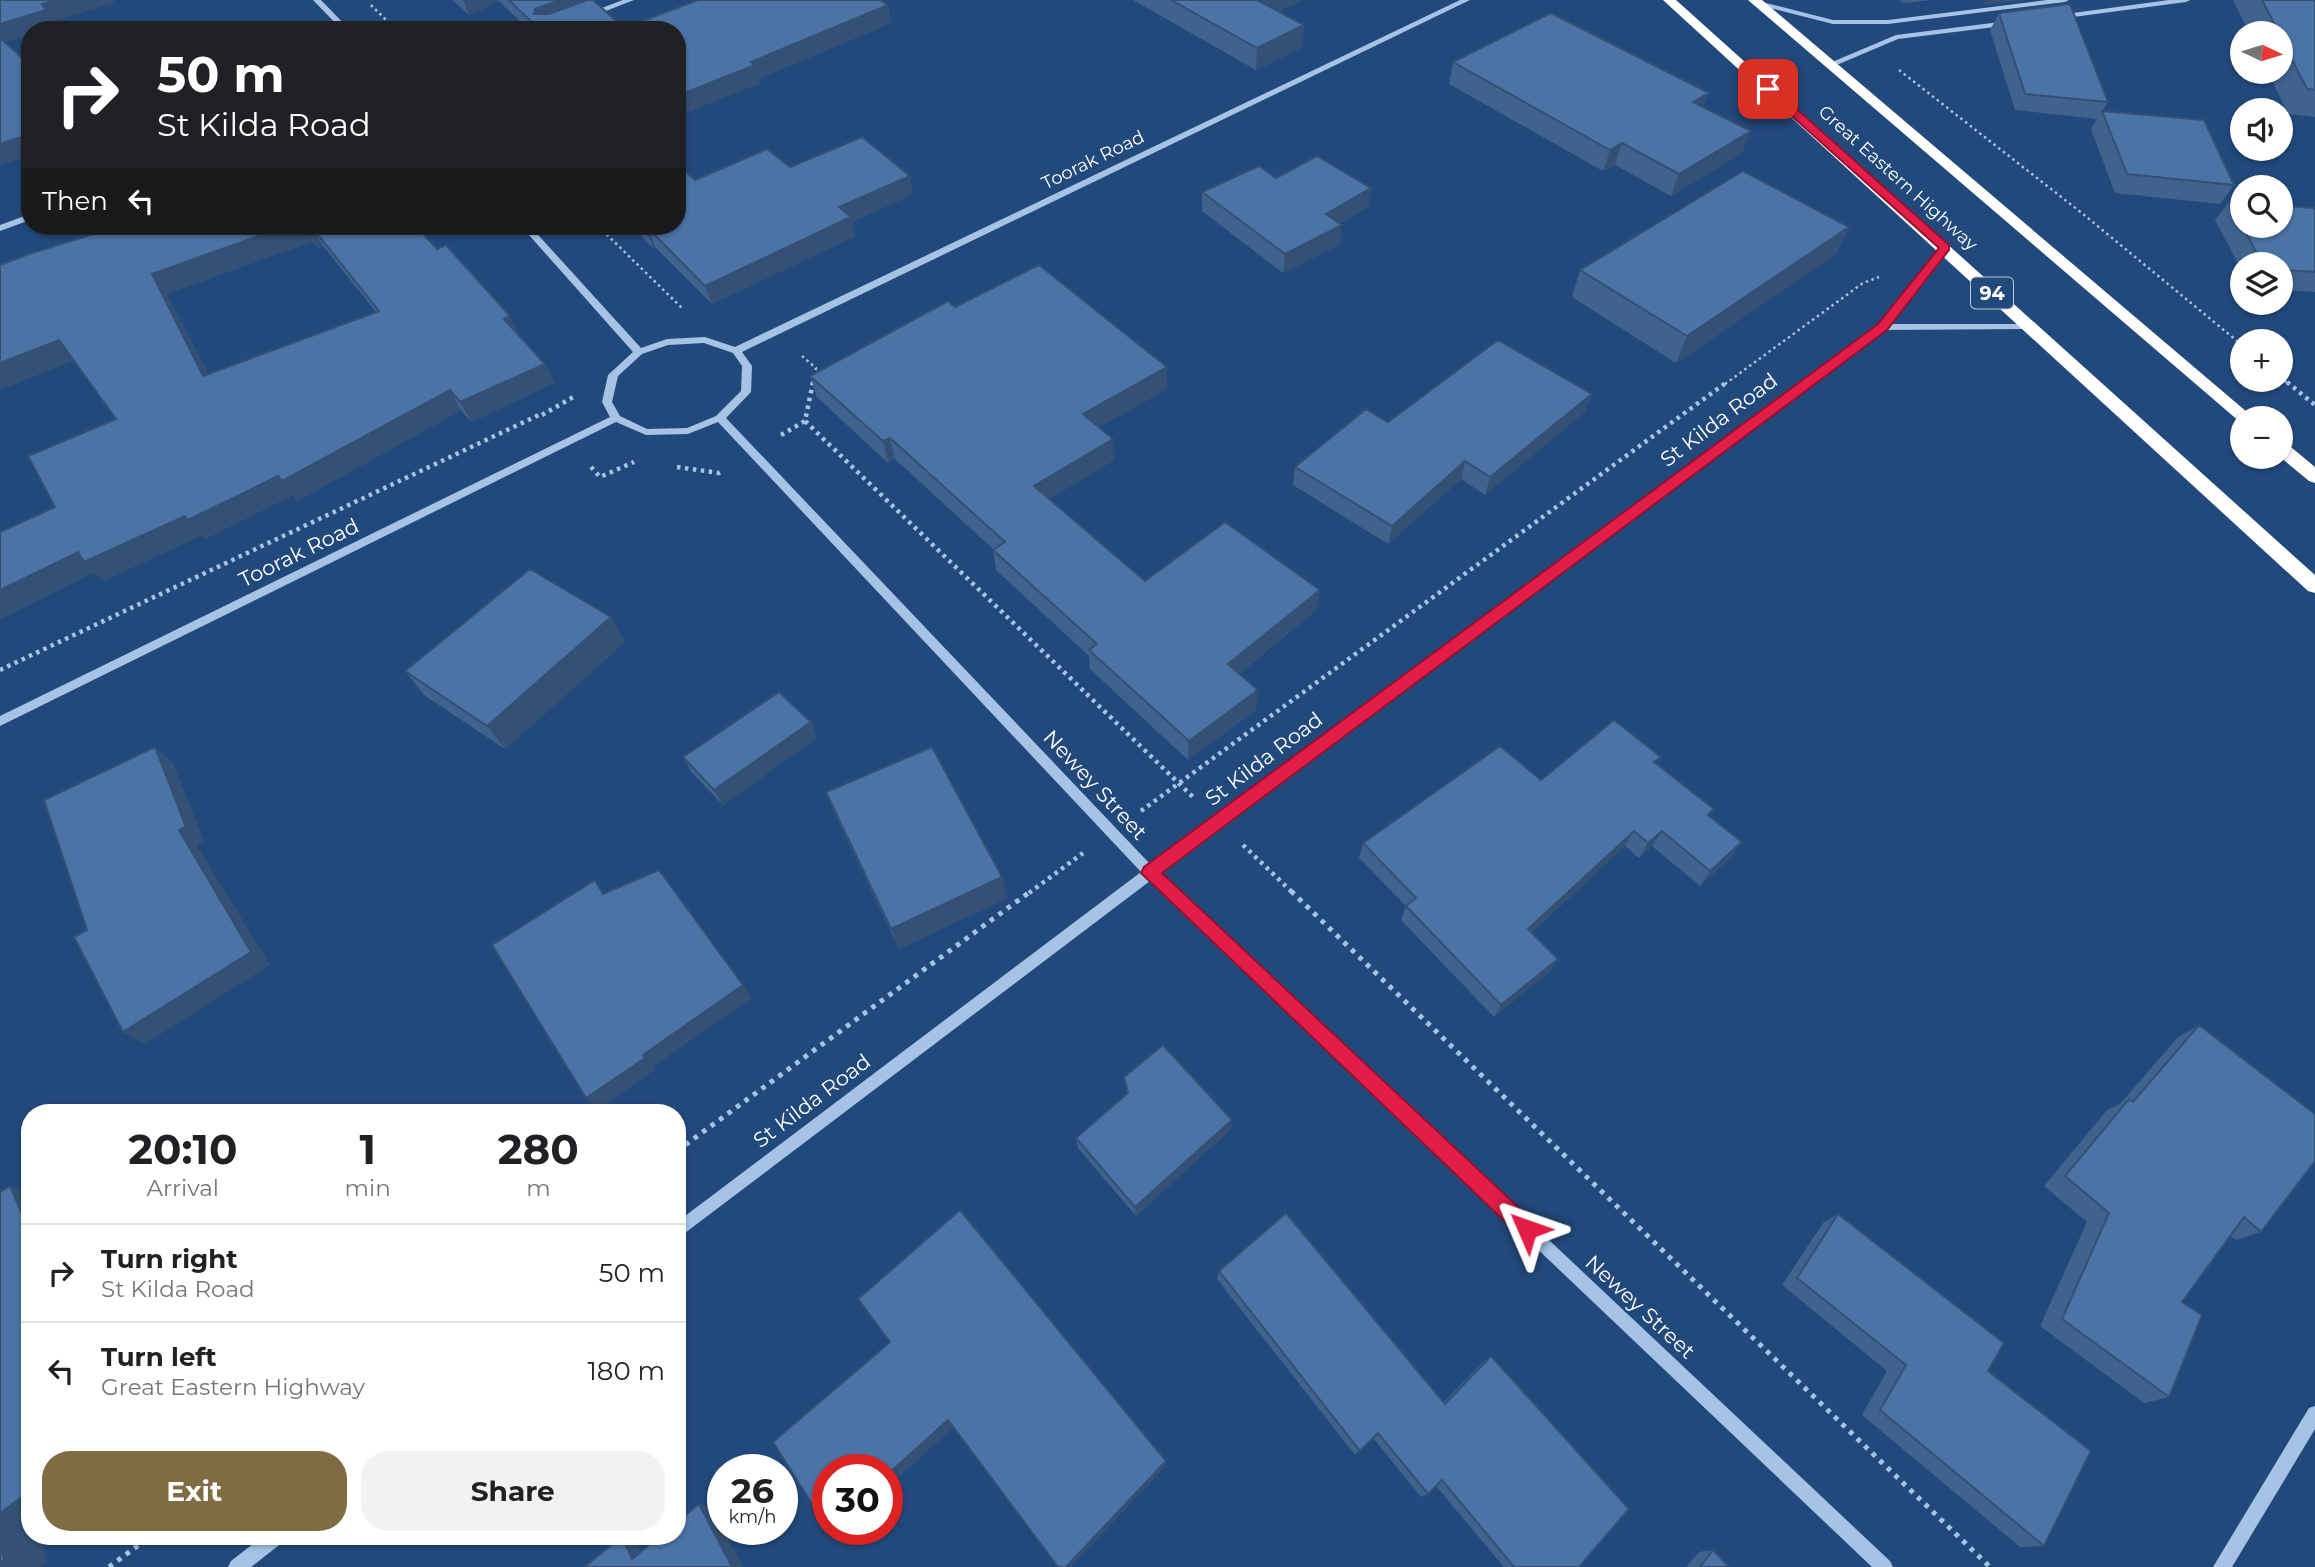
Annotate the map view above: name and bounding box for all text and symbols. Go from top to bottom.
north arrow [2230,21,2292,84]
map controls [2230,21,2293,469]
text: 50 m [157,45,285,104]
icon: right [42,49,133,140]
pin [1738,59,1798,119]
icon: arrive [1749,70,1787,108]
button: sound [2230,98,2293,161]
street label: Great Eastern Highway [1814,101,1982,255]
text: St Kilda Road [157,105,371,144]
street label: Toorak Road [1038,126,1148,194]
button: search [2230,175,2293,238]
icon: left [122,182,160,220]
text: Then [42,185,108,217]
button: layers [2230,252,2293,315]
road number: 94 [1971,278,2013,308]
button: + [2230,329,2293,392]
street label: St Kilda Road [1655,367,1782,472]
button: − [2230,406,2293,469]
street label: Toorak Road [235,513,363,592]
street label: St Kilda Road [1200,706,1327,811]
street label: Newey Street [1038,725,1152,845]
street label: St Kilda Road [748,1048,875,1153]
text: 20:10 [128,1123,237,1175]
text: 1 [359,1123,376,1175]
text: 280 [498,1123,579,1175]
text: Arrival [147,1174,219,1202]
text: min [345,1174,391,1202]
text: m [526,1174,551,1202]
position arrow [1490,1192,1564,1266]
text: Turn right [101,1243,237,1275]
street label: Newey Street [1580,1250,1700,1364]
icon: right [42,1254,80,1292]
text: 50 m [599,1257,665,1289]
text: St Kilda Road [101,1275,255,1303]
text: Turn left [101,1341,217,1373]
icon: left [42,1352,80,1390]
text: 180 m [587,1355,665,1387]
text: Great Eastern Highway [101,1373,365,1401]
button: Exit [42,1451,347,1531]
button: Share [361,1451,665,1531]
speed limit sign: 30 [812,1454,903,1545]
text: 26 [731,1469,774,1512]
text: km/h [728,1506,777,1528]

